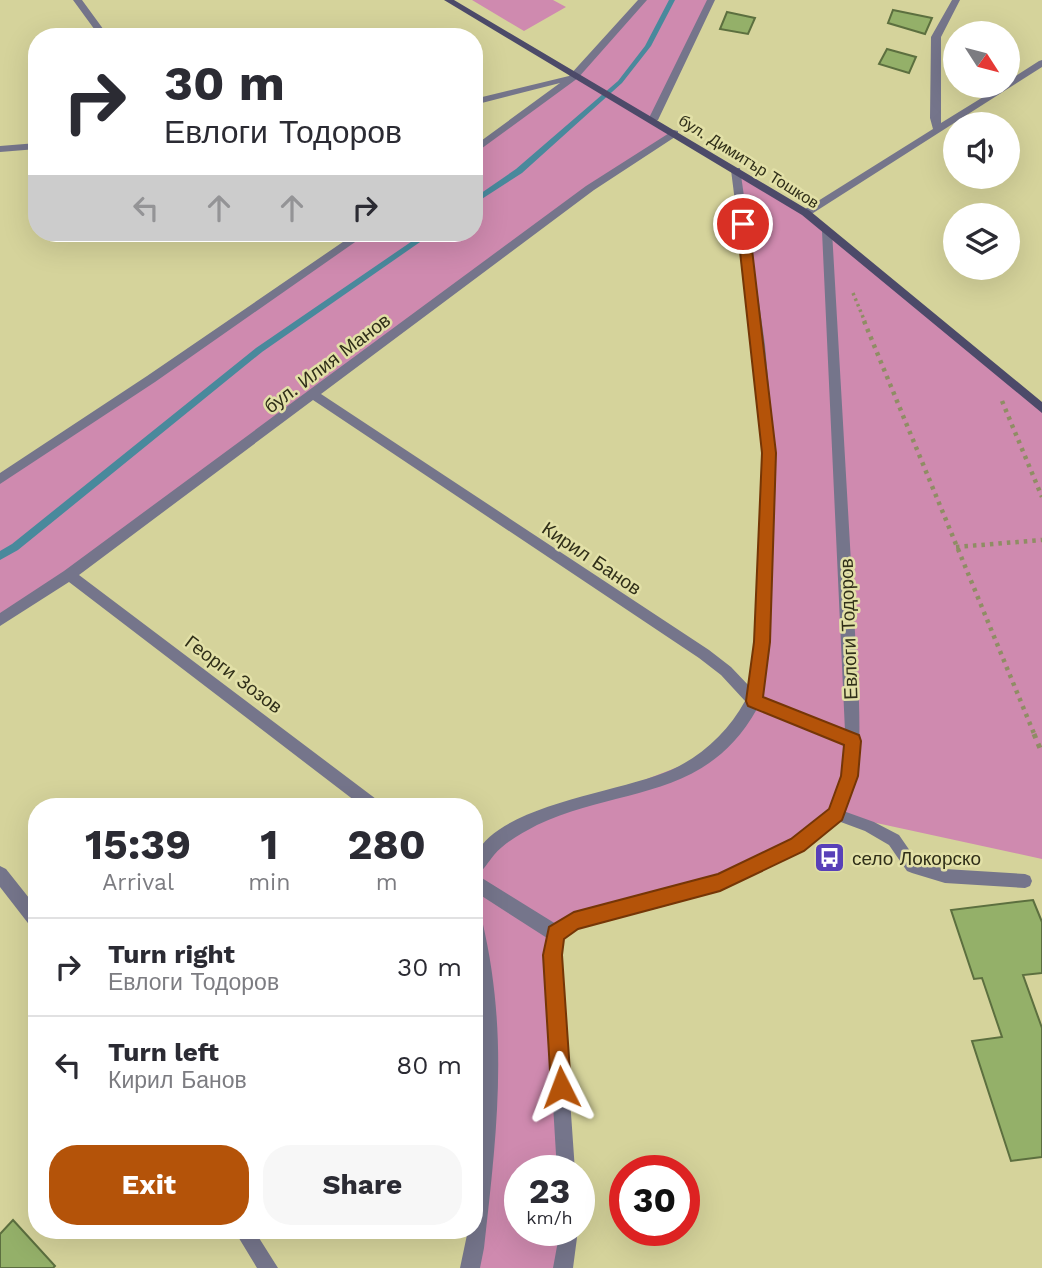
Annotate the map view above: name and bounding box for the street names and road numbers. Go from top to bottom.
street label: бул. Димитър Тошков [675,111,822,212]
street label: бул. Илия Манов [260,308,395,418]
street label: Кирил Банов [538,517,646,600]
street label: Евлоги Тодоров [835,558,862,700]
street label: Георги Зозов [181,630,287,718]

